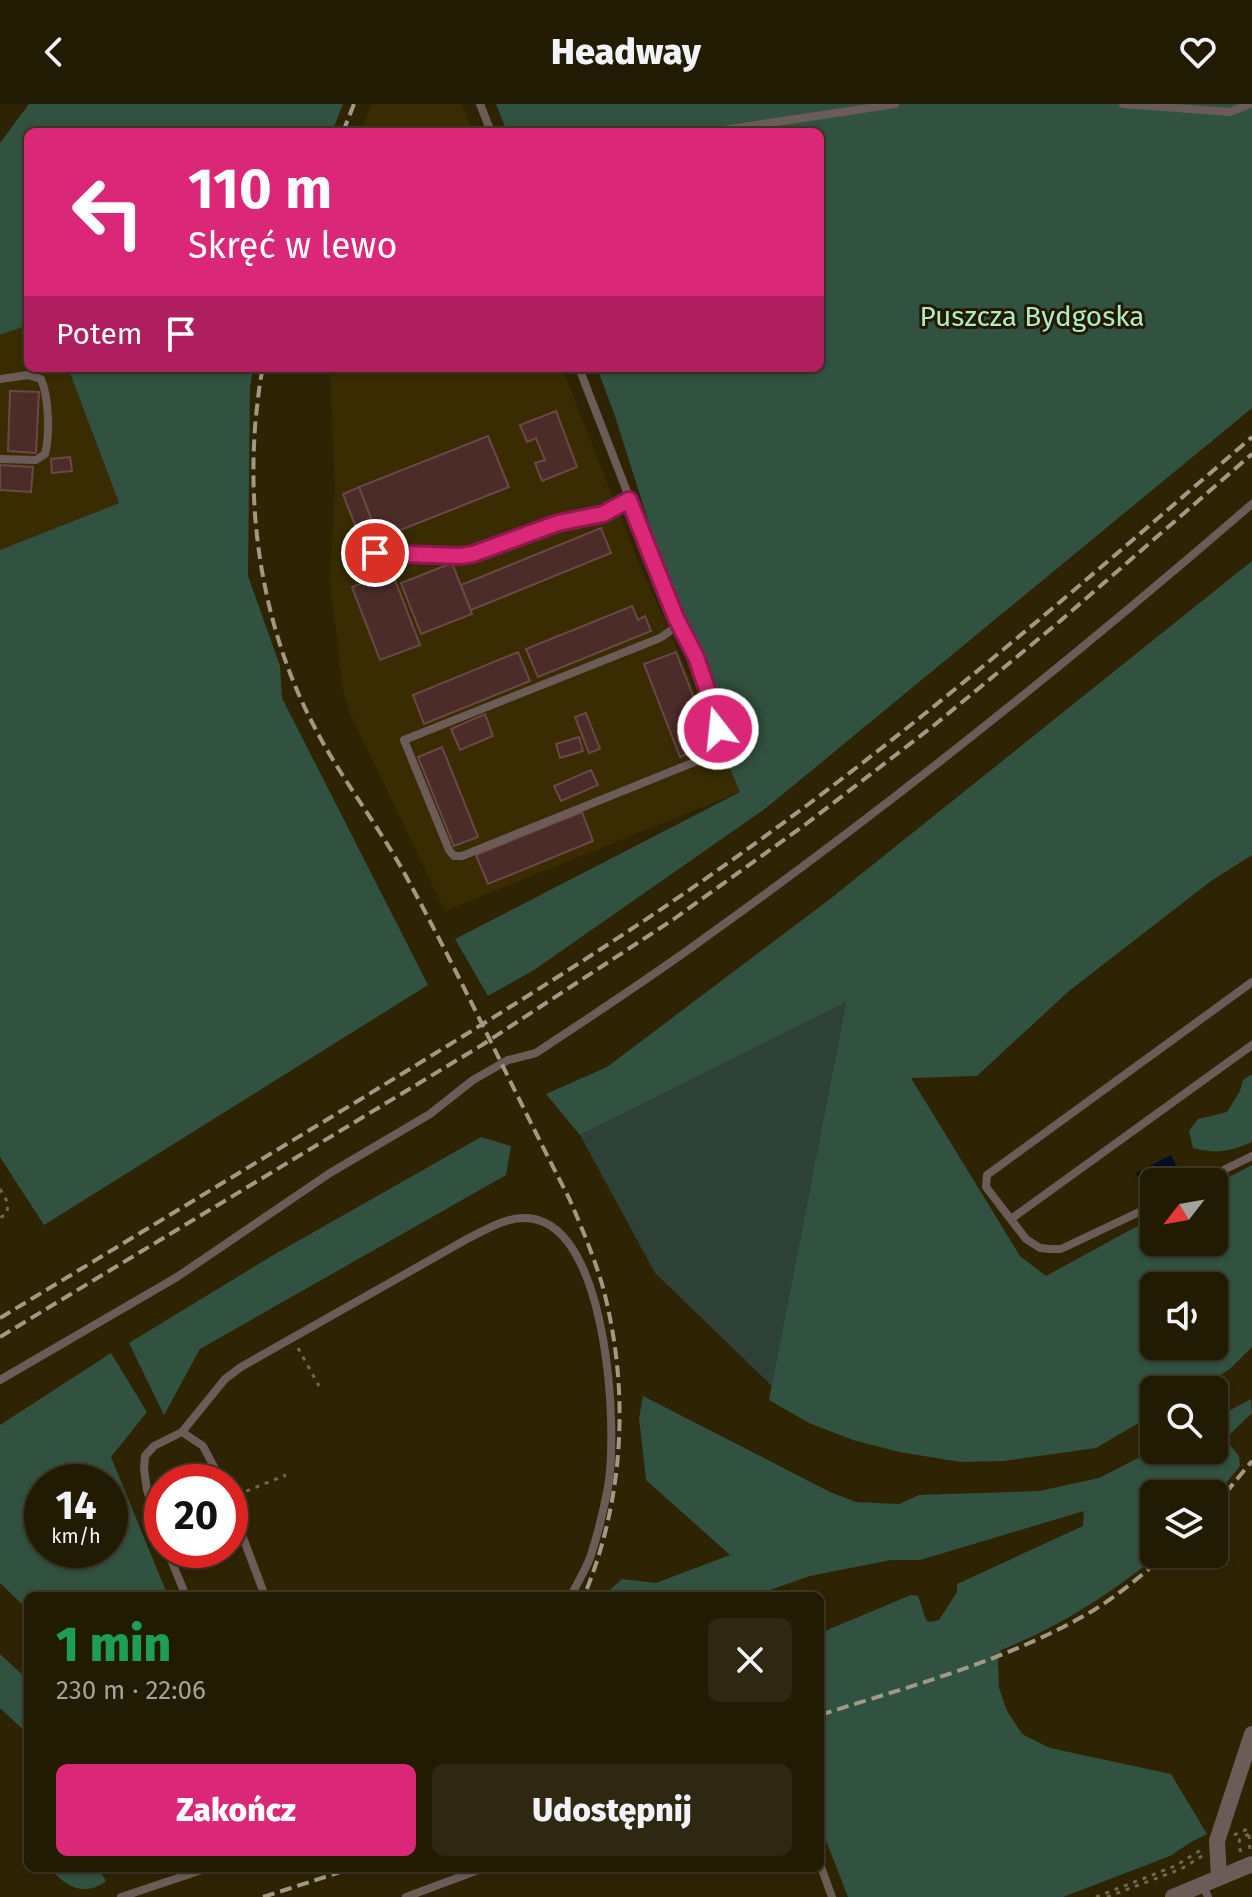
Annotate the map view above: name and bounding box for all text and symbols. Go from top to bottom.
icon: back [32,30,76,74]
text: Headway [551,30,701,74]
icon: heart [1176,30,1220,74]
text: 110 m [188,156,332,223]
icon: left [56,160,160,264]
text: Skręć w lewo [188,224,397,268]
park label: Puszcza Bydgoska [920,300,1144,333]
icon: arrive [159,312,203,356]
text: Potem [56,316,143,352]
pin [341,519,409,587]
icon: arrive [353,531,397,575]
position arrow [676,687,760,771]
north arrow [1140,1168,1228,1256]
map controls [1140,1168,1228,1568]
button: sound [1140,1272,1228,1360]
button: search [1140,1376,1228,1464]
speed limit sign: 20 [144,1464,248,1568]
button: layers [1140,1480,1228,1568]
text: 14 [55,1482,97,1530]
text: km/h [51,1524,101,1548]
text: 1 min [56,1616,171,1674]
button: close [708,1618,792,1702]
text: 230 m · 22:06 [56,1675,206,1706]
button: Zakończ [56,1764,416,1856]
button: Udostępnij [432,1764,792,1856]

